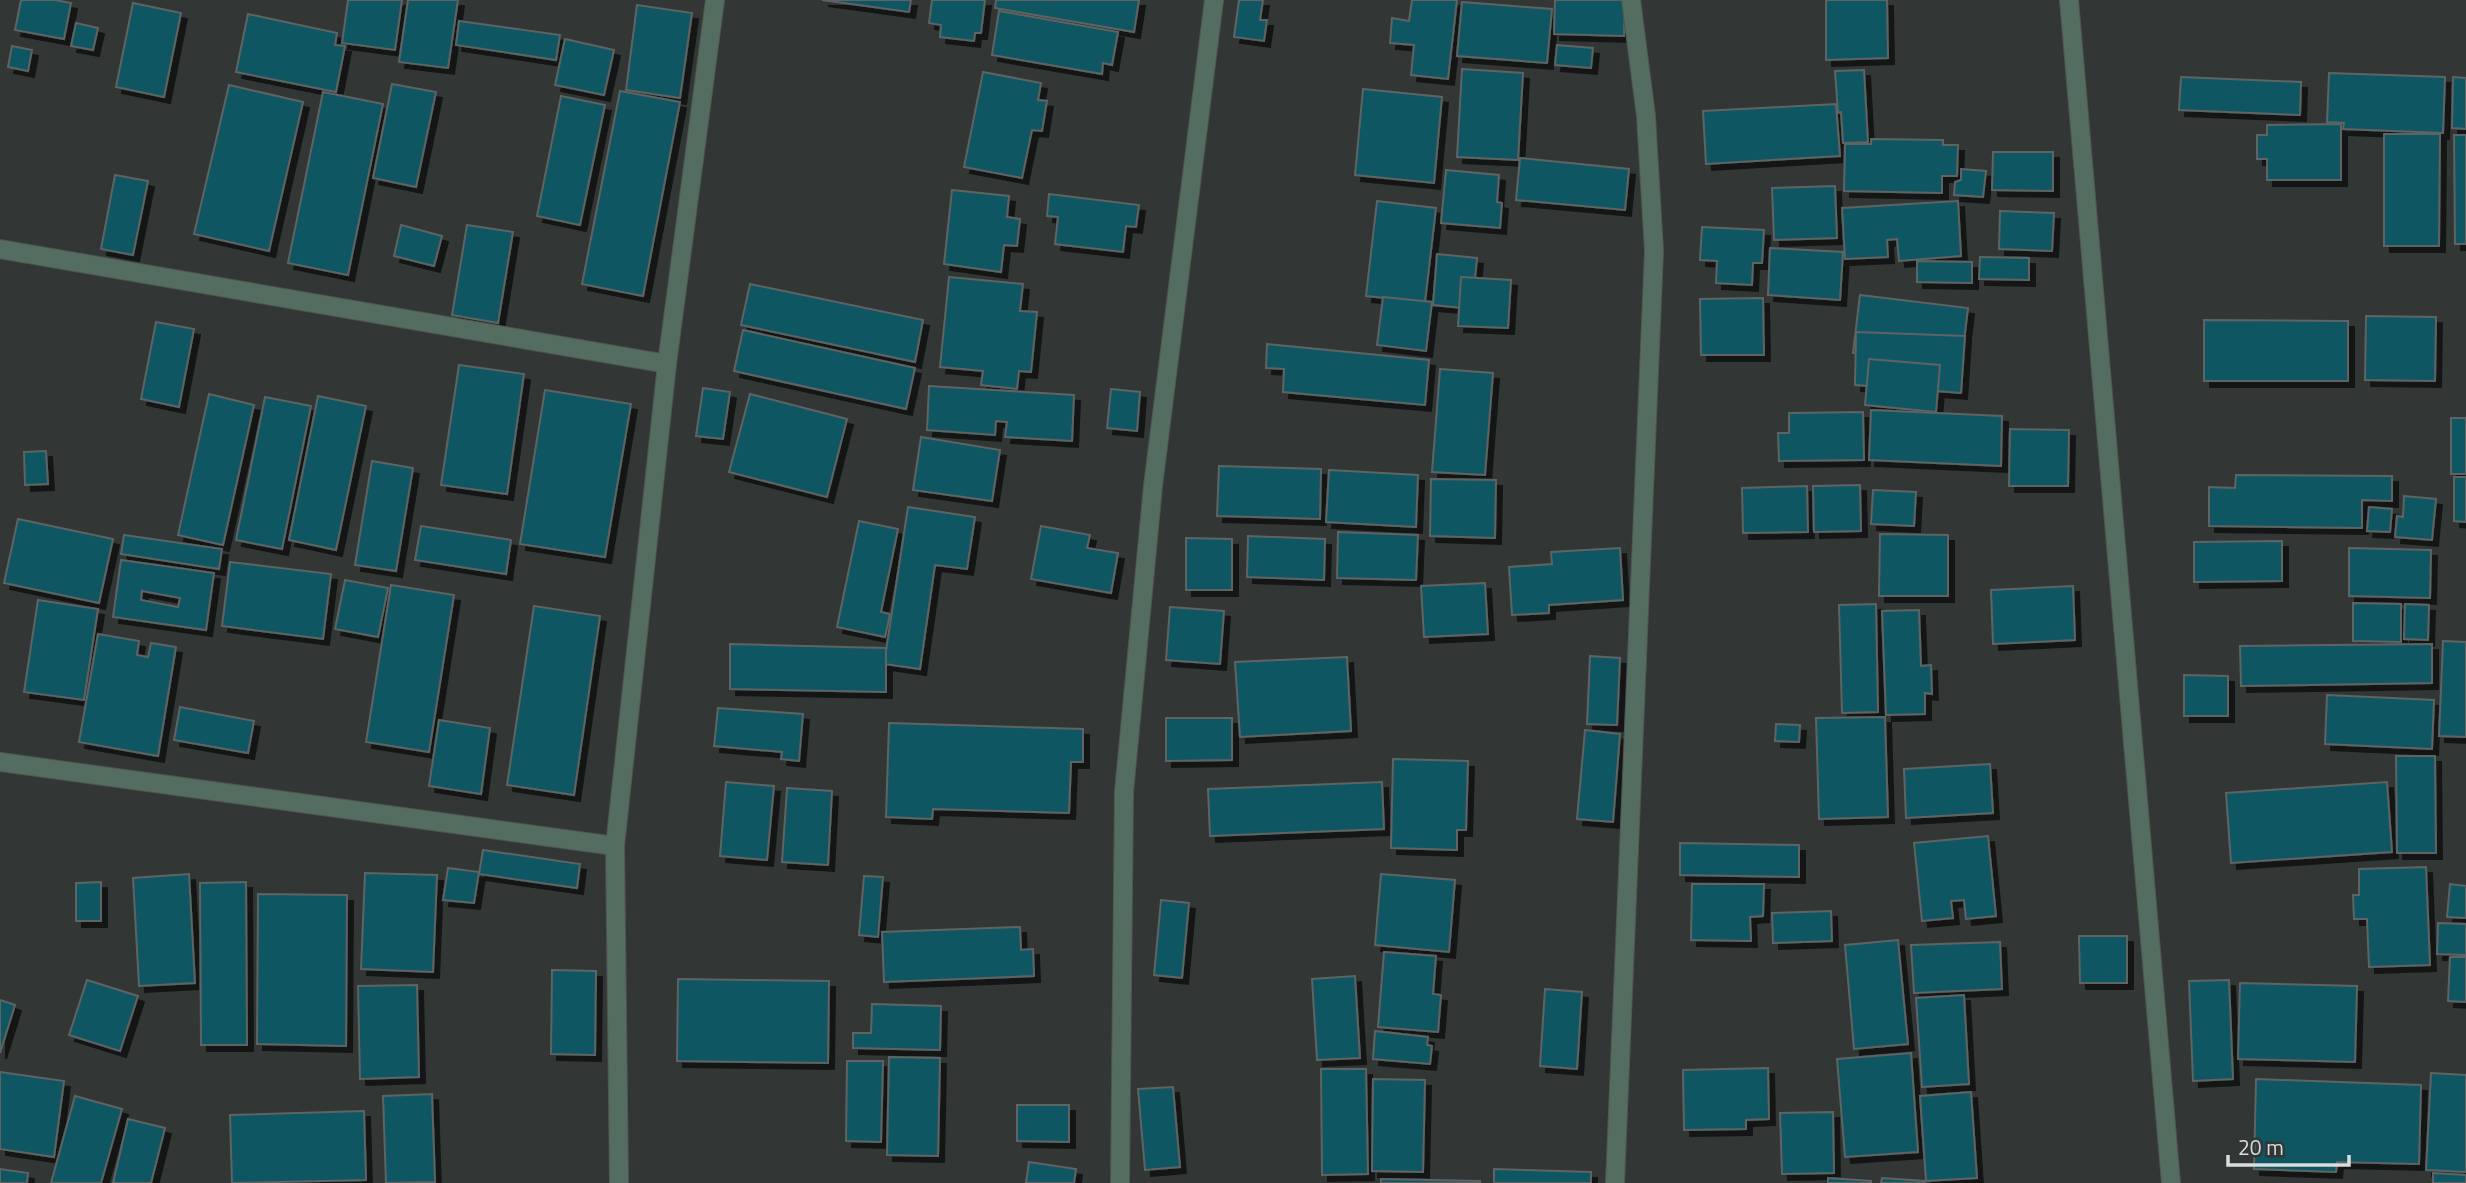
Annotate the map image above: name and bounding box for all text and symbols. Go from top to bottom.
scale bar [2228,1124,2349,1168]
text: 20 m [2238,1131,2284,1163]

